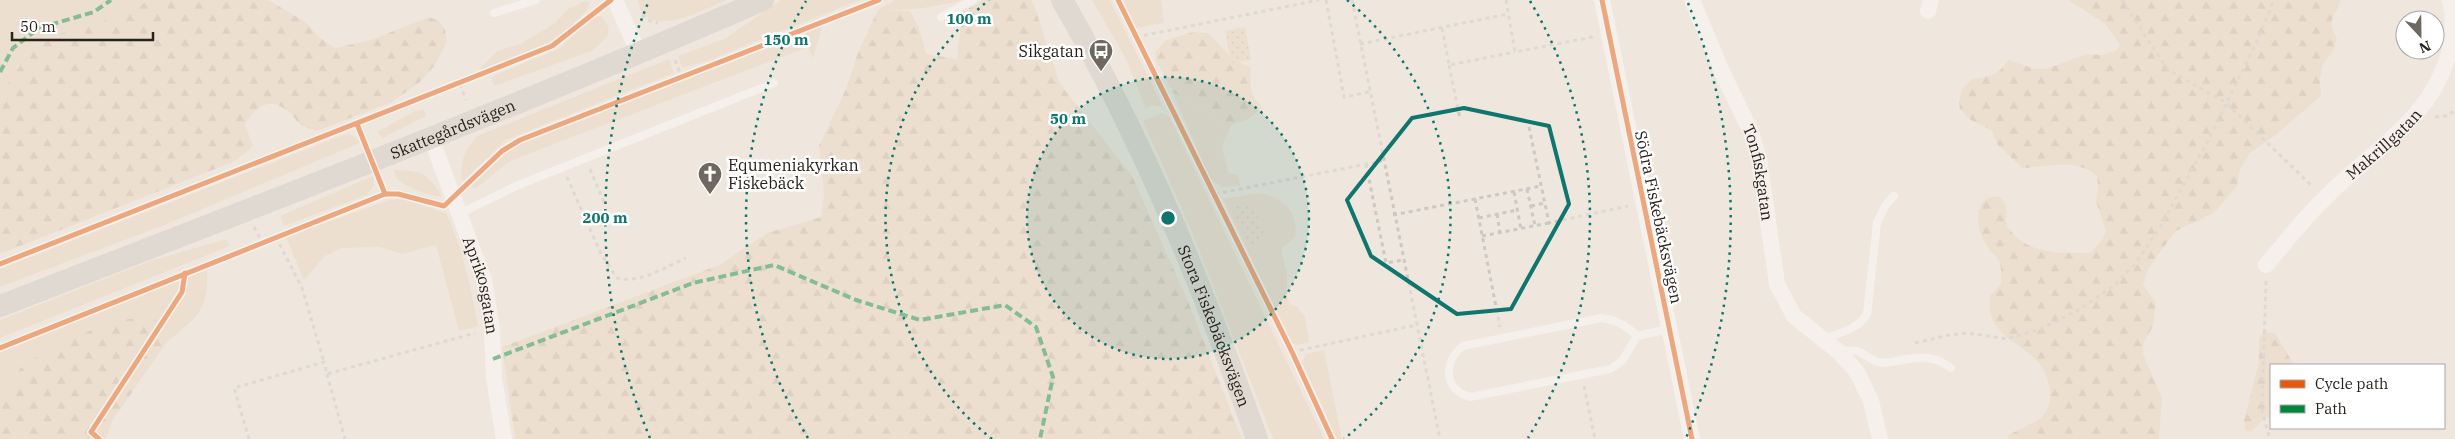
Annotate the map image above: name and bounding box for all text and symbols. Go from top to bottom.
text: 100 m [946,9,992,28]
scale bar [12,10,154,42]
north arrow [2395,10,2445,60]
text: 50 m [20,17,56,36]
text: 150 m [763,30,809,49]
text: N [2416,37,2433,57]
bus stop icon: Sikgatan [1088,38,1114,72]
place label: Sikgatan [1018,41,1084,61]
street label: Skattegårdsvägen [387,95,518,163]
street label: Makrillgatan [2342,105,2426,184]
text: 50 m [1050,109,1086,128]
street label: Tonfiskgatan [1739,121,1778,222]
street label: Södra Fiskebäcksvägen [1631,129,1687,305]
place label: Equmeniakyrkan Fiskebäck [728,155,859,193]
church icon: Equmeniakyrkan Fiskebäck [697,161,723,195]
text: 200 m [582,208,628,227]
centre of rings [1159,209,1177,227]
street label: Aprikosgatan [459,234,503,336]
street label: Stora Fiskebäcksvägen [1174,242,1255,409]
legend [2270,364,2445,429]
text: Cycle path [2315,374,2388,393]
text: Path [2315,399,2347,418]

